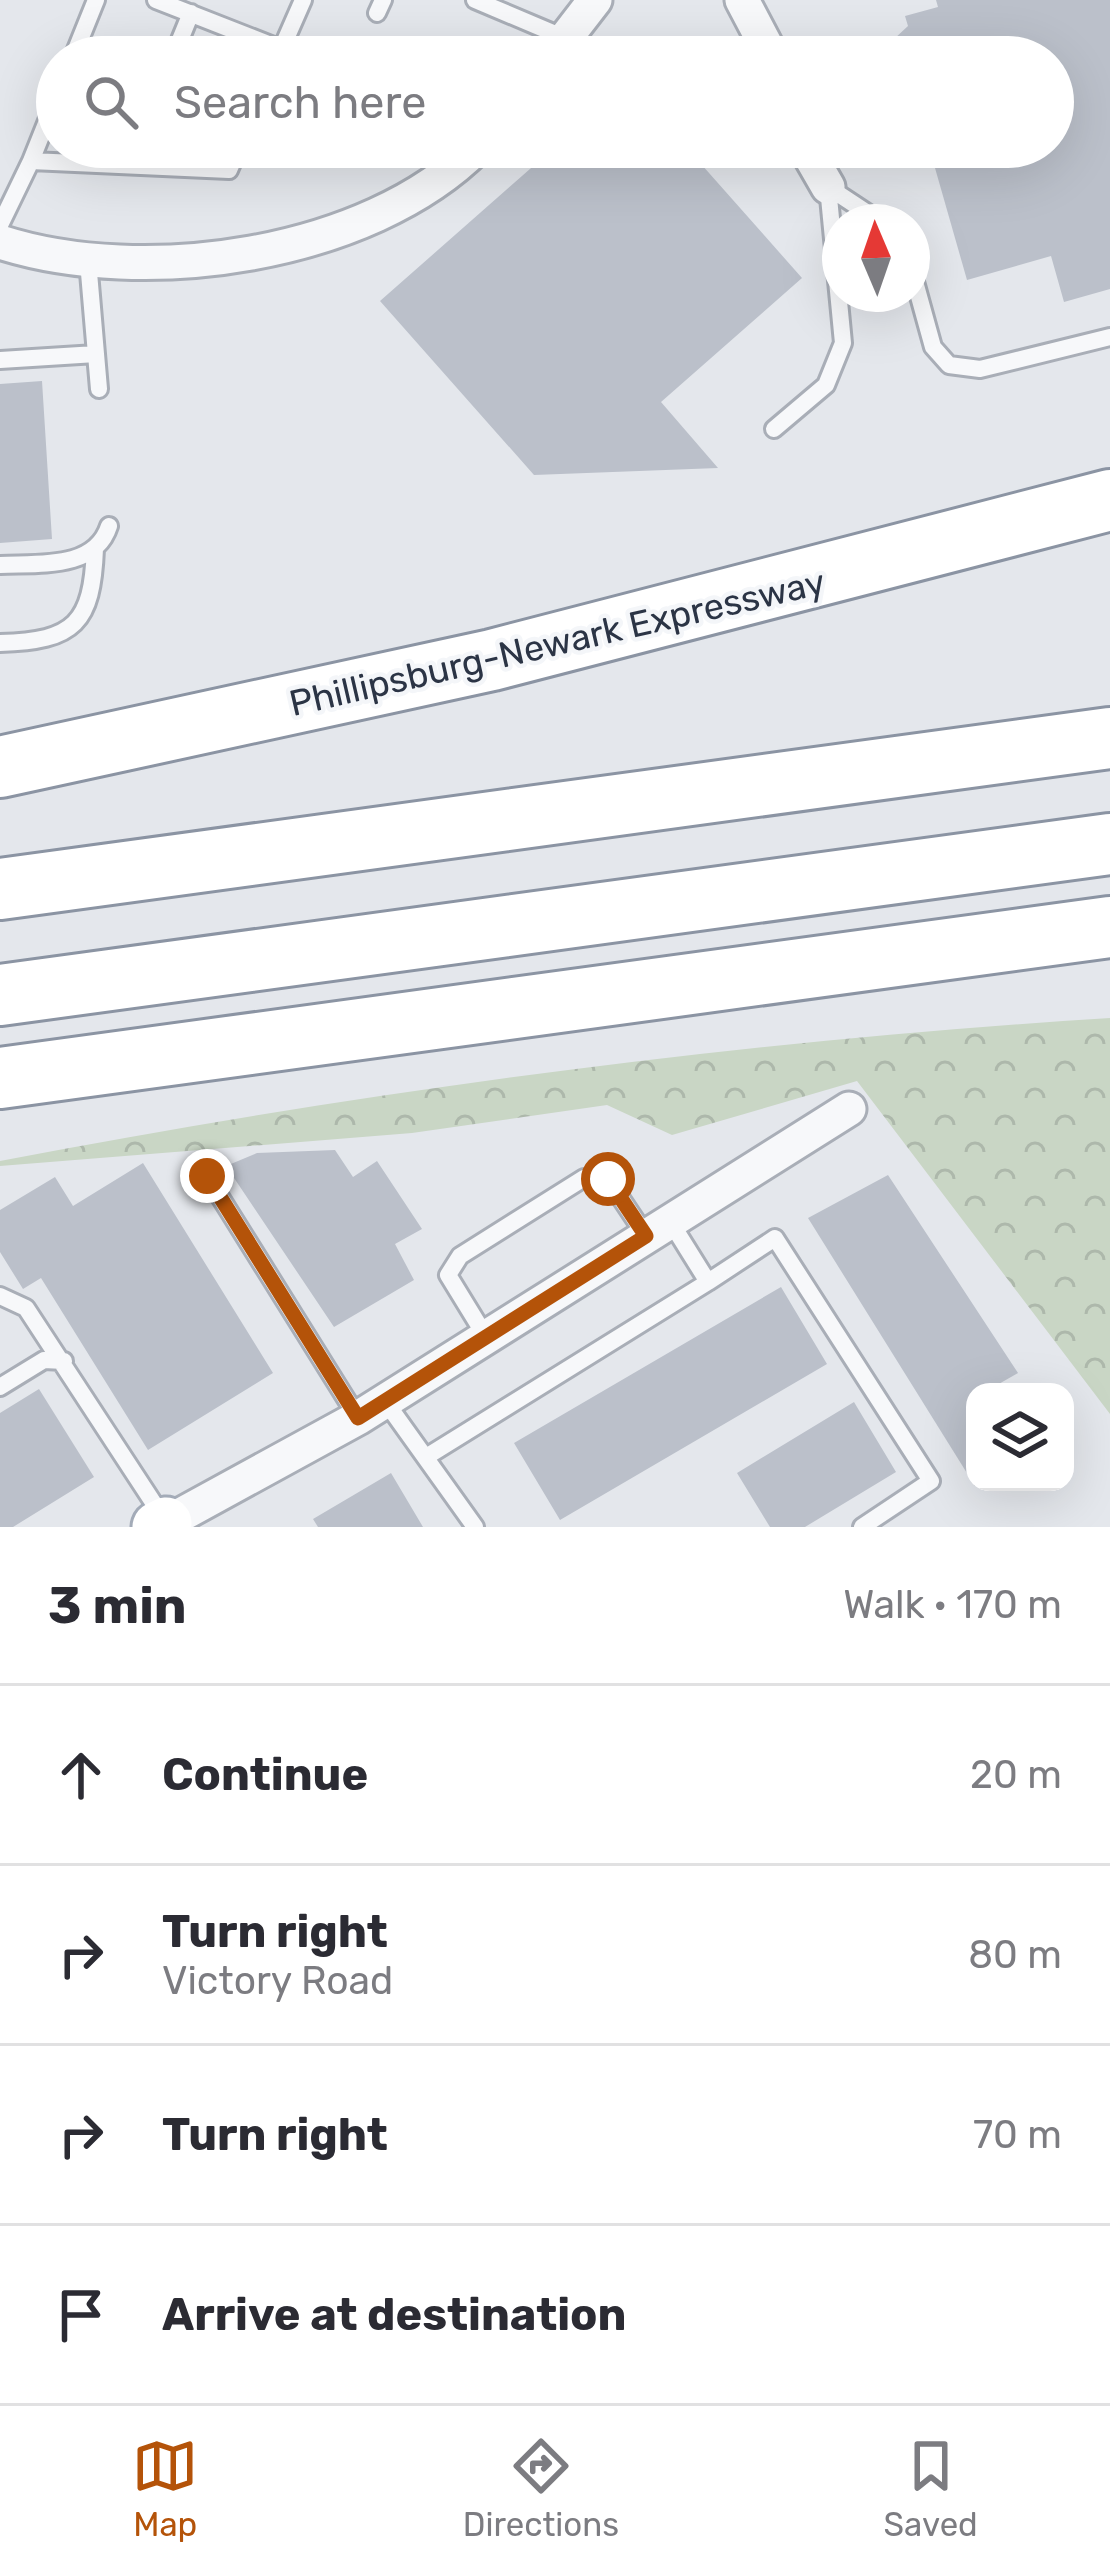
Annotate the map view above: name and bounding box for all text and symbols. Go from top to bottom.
search box [36,36,1074,168]
icon: search [78,69,144,135]
text: Search here [174,76,426,129]
north arrow [822,204,930,312]
street label: Phillipsburg-Newark Expressway [285,560,829,725]
route end [180,1149,234,1203]
route start [581,1152,635,1206]
map controls [966,1383,1074,1491]
button: layers [966,1383,1074,1491]
text: 3 min [48,1575,187,1636]
text: Walk · 170 m [843,1582,1062,1628]
icon: ahead [48,1742,114,1808]
text: Continue [162,1748,368,1801]
text: 20 m [970,1752,1062,1798]
text: Turn right [162,1905,388,1958]
icon: right [48,1922,114,1988]
text: 80 m [968,1932,1062,1978]
text: Victory Road [162,1958,393,2004]
icon: right [48,2102,114,2168]
text: Turn right [162,2108,388,2161]
text: 70 m [973,2112,1062,2158]
icon: arrive [48,2282,114,2348]
text: Arrive at destination [162,2288,627,2341]
tab: Map [132,2433,198,2544]
tab: Directions [463,2433,619,2544]
tab: Saved [884,2433,978,2544]

